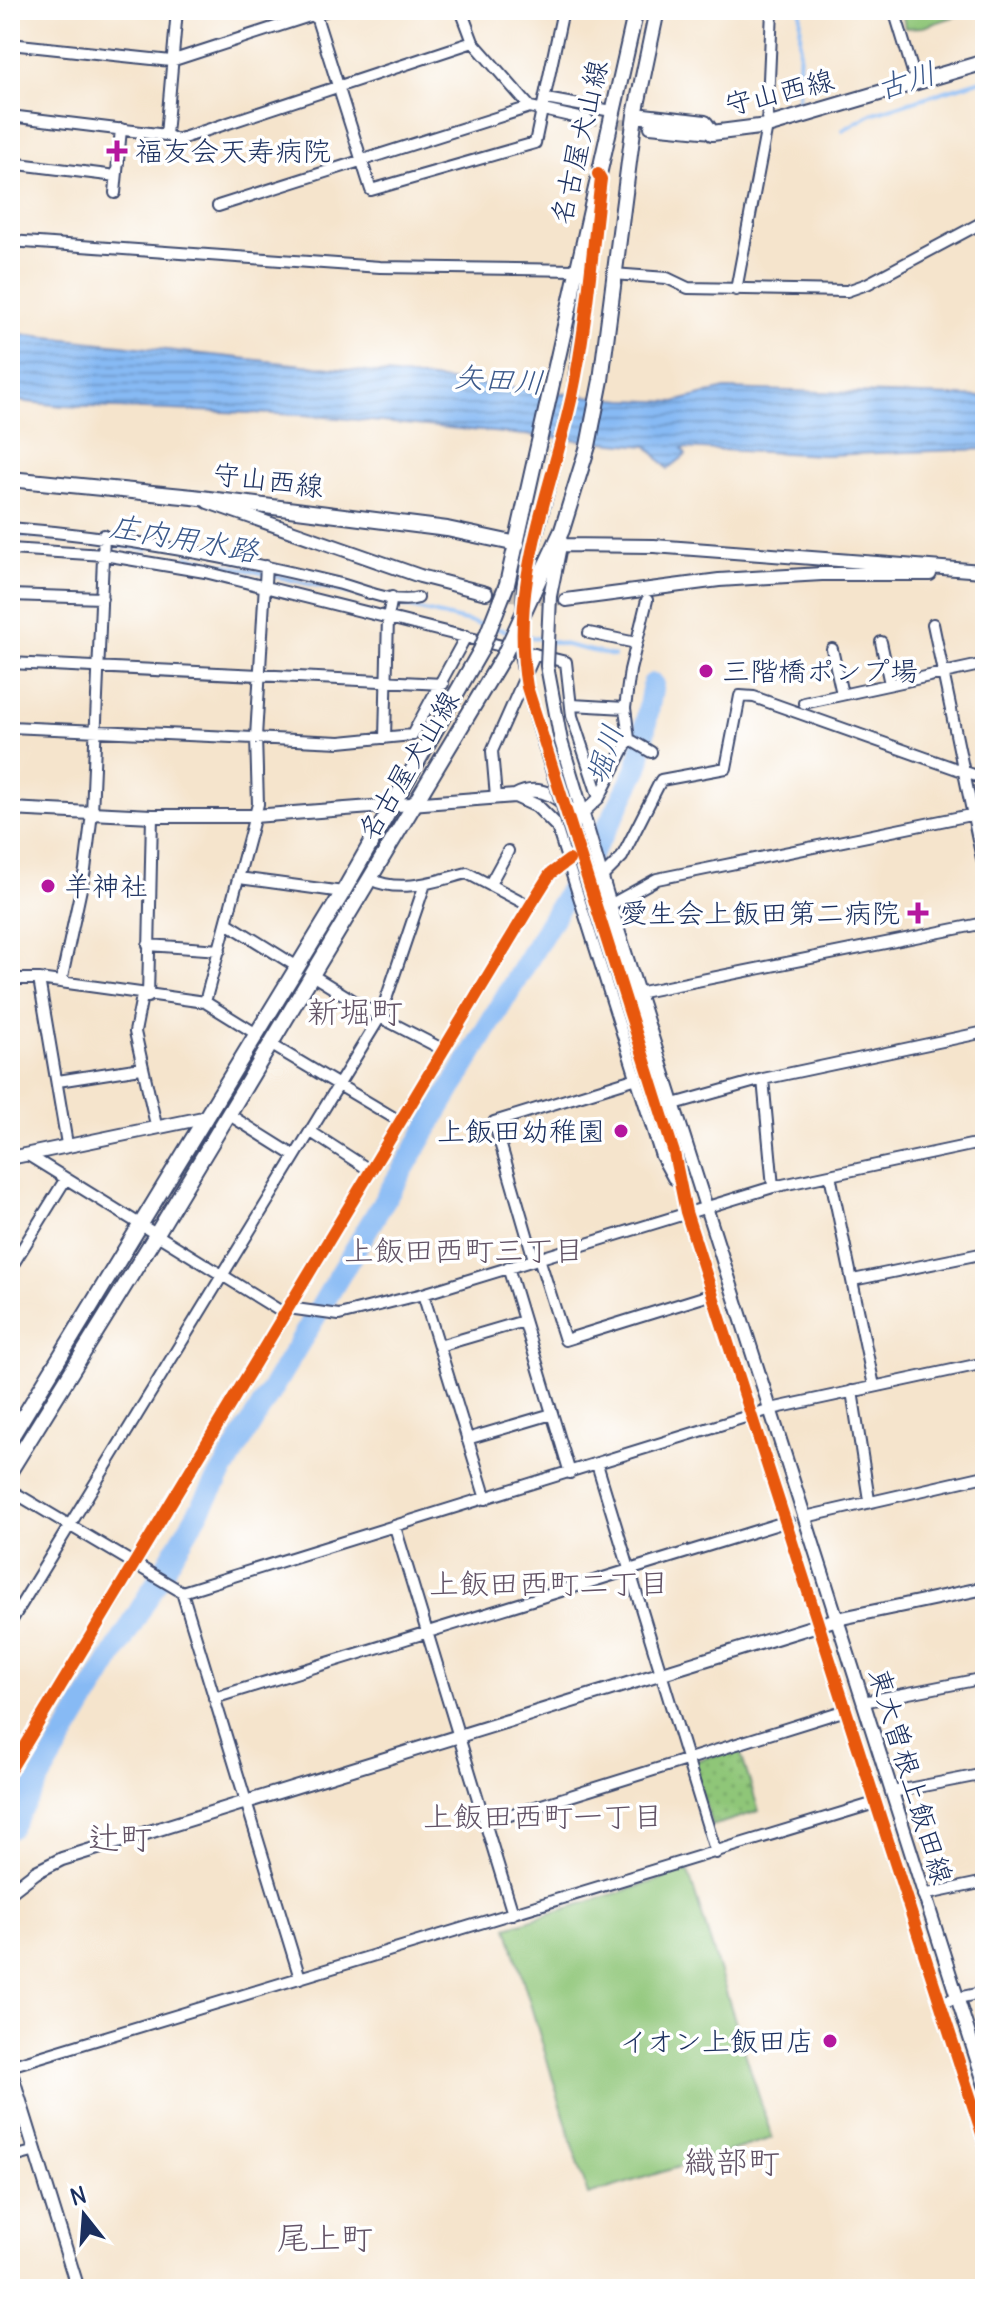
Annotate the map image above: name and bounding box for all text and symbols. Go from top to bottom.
water label: 古川 [872,53,940,107]
street label: 名古屋犬山線 [543,56,615,228]
street label: 守山西線 [720,61,838,123]
place label: 福友会天寿病院 [135,133,331,169]
marker: 福友会天寿病院 [106,140,128,162]
water label: 矢田川 [453,357,545,401]
street label: 守山西線 [210,455,326,505]
water label: 庄内用水路 [107,506,263,570]
place label: 三階橋ポンプ場 [722,653,918,689]
marker: 三階橋ポンプ場 [697,662,715,680]
street label: 名古屋犬山線 [349,684,467,846]
water label: 堀川 [577,720,631,788]
place label: 羊神社 [64,868,148,904]
marker: 羊神社 [39,877,57,895]
place label: 愛生会上飯田第二病院 [620,895,900,931]
marker: 愛生会上飯田第二病院 [907,902,929,924]
district label: 新堀町 [307,991,403,1032]
place label: 上飯田幼稚園 [437,1113,605,1149]
marker: 上飯田幼稚園 [612,1122,630,1140]
district label: 上飯田西町三丁目 [344,1231,584,1269]
district label: 上飯田西町二丁目 [429,1564,669,1602]
street label: 東大曽根上飯田線 [861,1664,961,1888]
district label: 上飯田西町一丁目 [423,1797,663,1835]
district label: 辻町 [88,1817,152,1858]
place label: イオン上飯田店 [619,2023,814,2059]
marker: イオン上飯田店 [821,2032,839,2050]
district label: 織部町 [684,2141,780,2182]
north arrow [44,2175,124,2255]
text: N [67,2180,90,2211]
district label: 尾上町 [277,2217,373,2258]

